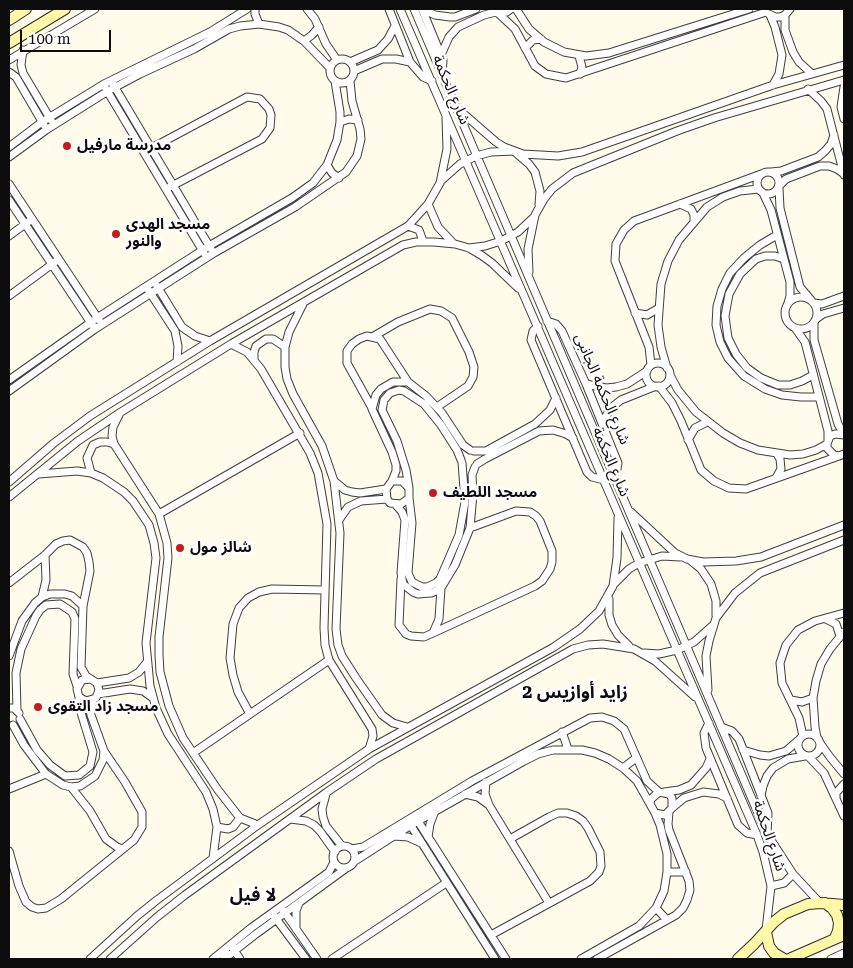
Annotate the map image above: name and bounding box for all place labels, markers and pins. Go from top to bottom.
place label: مدرسة مارفيل [77,137,171,155]
marker: مدرسة مارفيل [61,140,73,152]
place label: مسجد الهدى والنور [126,216,210,251]
marker: مسجد الهدى والنور [110,228,122,240]
place label: مسجد اللطيف [443,484,537,502]
marker: مسجد اللطيف [427,487,439,499]
place label: شالز مول [190,539,252,557]
marker: شالز مول [174,542,186,554]
place label: مسجد زاد التقوى [48,698,158,716]
marker: مسجد زاد التقوى [32,701,44,713]

